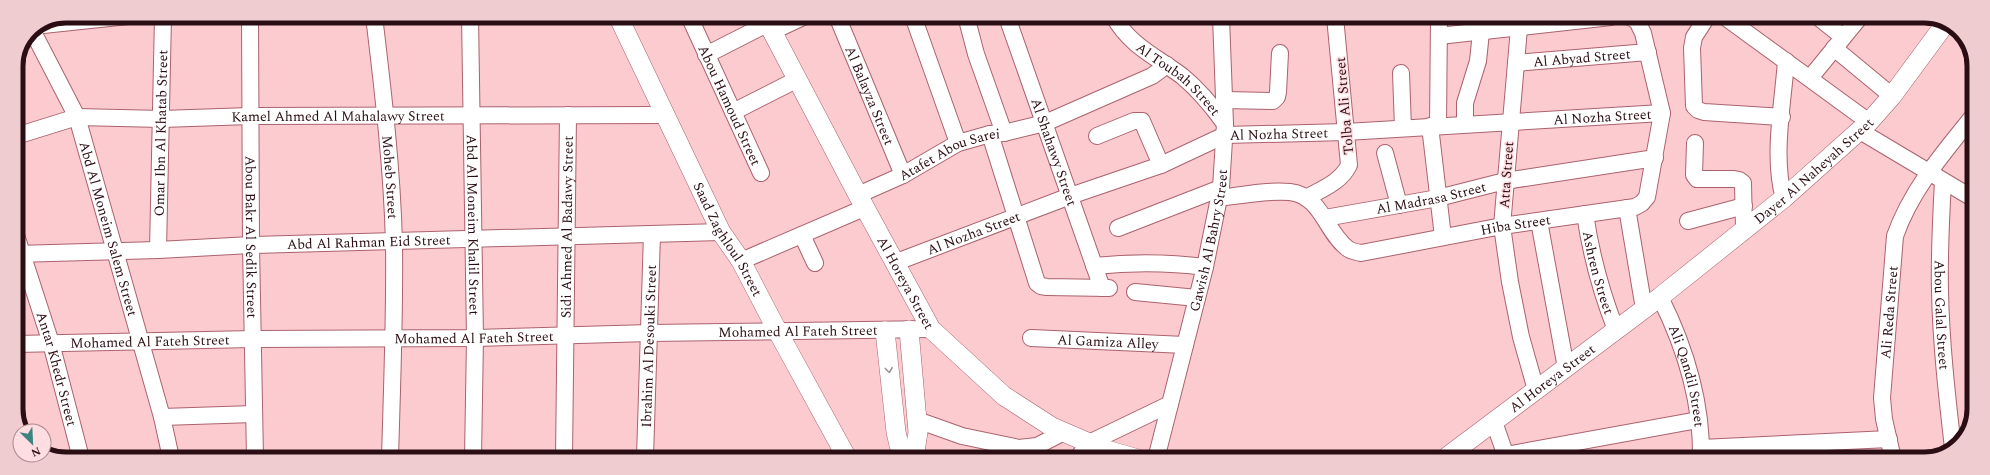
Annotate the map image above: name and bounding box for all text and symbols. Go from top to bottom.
street label: Al Toubah Street [1131,37,1225,120]
street label: Abou Hamoud Street [693,41,766,169]
street label: Al Balayza Street [840,43,899,148]
street label: Al Abyad Street [1532,43,1631,73]
street label: Omar Ibn Al Khatab Street [149,49,173,217]
street label: Tolba Ali Street [1330,56,1359,156]
street label: Al Shahawy Street [1025,95,1082,209]
street label: Al Nozha Street [1553,104,1652,131]
street label: Kamel Ahmed Al Mahalawy Street [231,106,445,128]
street label: Dayer Al Naheyah Street [1750,113,1879,229]
street label: Al Nozha Street [1229,122,1328,146]
street label: Atafet Abou Sarei [895,123,1001,186]
street label: Moheb Street [376,134,403,220]
street label: Abd Al Moneim Khalil Street [461,134,485,316]
street label: Sidi Ahmed Al Badawy Street [556,136,579,318]
street label: Abd Al Moneim Salem Street [73,139,143,319]
street label: Atta Street [1494,141,1519,209]
street label: Abou Bakr Al Sedik Street [240,156,262,319]
street label: Gawish Al Bahry Street [1184,169,1233,314]
street label: Al Madrasa Street [1375,176,1488,220]
street label: Saad Zaghloul Street [688,179,768,300]
street label: Al Nozha Street [924,206,1023,261]
street label: Hiba Street [1479,209,1552,241]
street label: Abd Al Rahman Eid Street [287,229,451,255]
street label: Ashren Street [1577,229,1619,317]
street label: Al Horeya Street [871,233,939,333]
street label: Abou Galal Street [1929,260,1955,371]
street label: Ibrahim Al Desouki Street [636,264,662,428]
street label: Ali Reda Street [1875,265,1904,360]
street label: Antar Khedr Street [31,309,82,428]
street label: Mohamed Al Fateh Street [718,320,878,343]
street label: Ali Qandil Street [1663,322,1710,428]
street label: Mohamed Al Fateh Street [394,326,554,349]
street label: Mohamed Al Fateh Street [70,329,230,354]
street label: Al Gamiza Alley [1057,329,1160,355]
street label: Al Horeya Street [1505,339,1600,418]
one-way arrow [884,367,893,373]
north arrow [12,423,52,463]
text: N [28,442,43,461]

